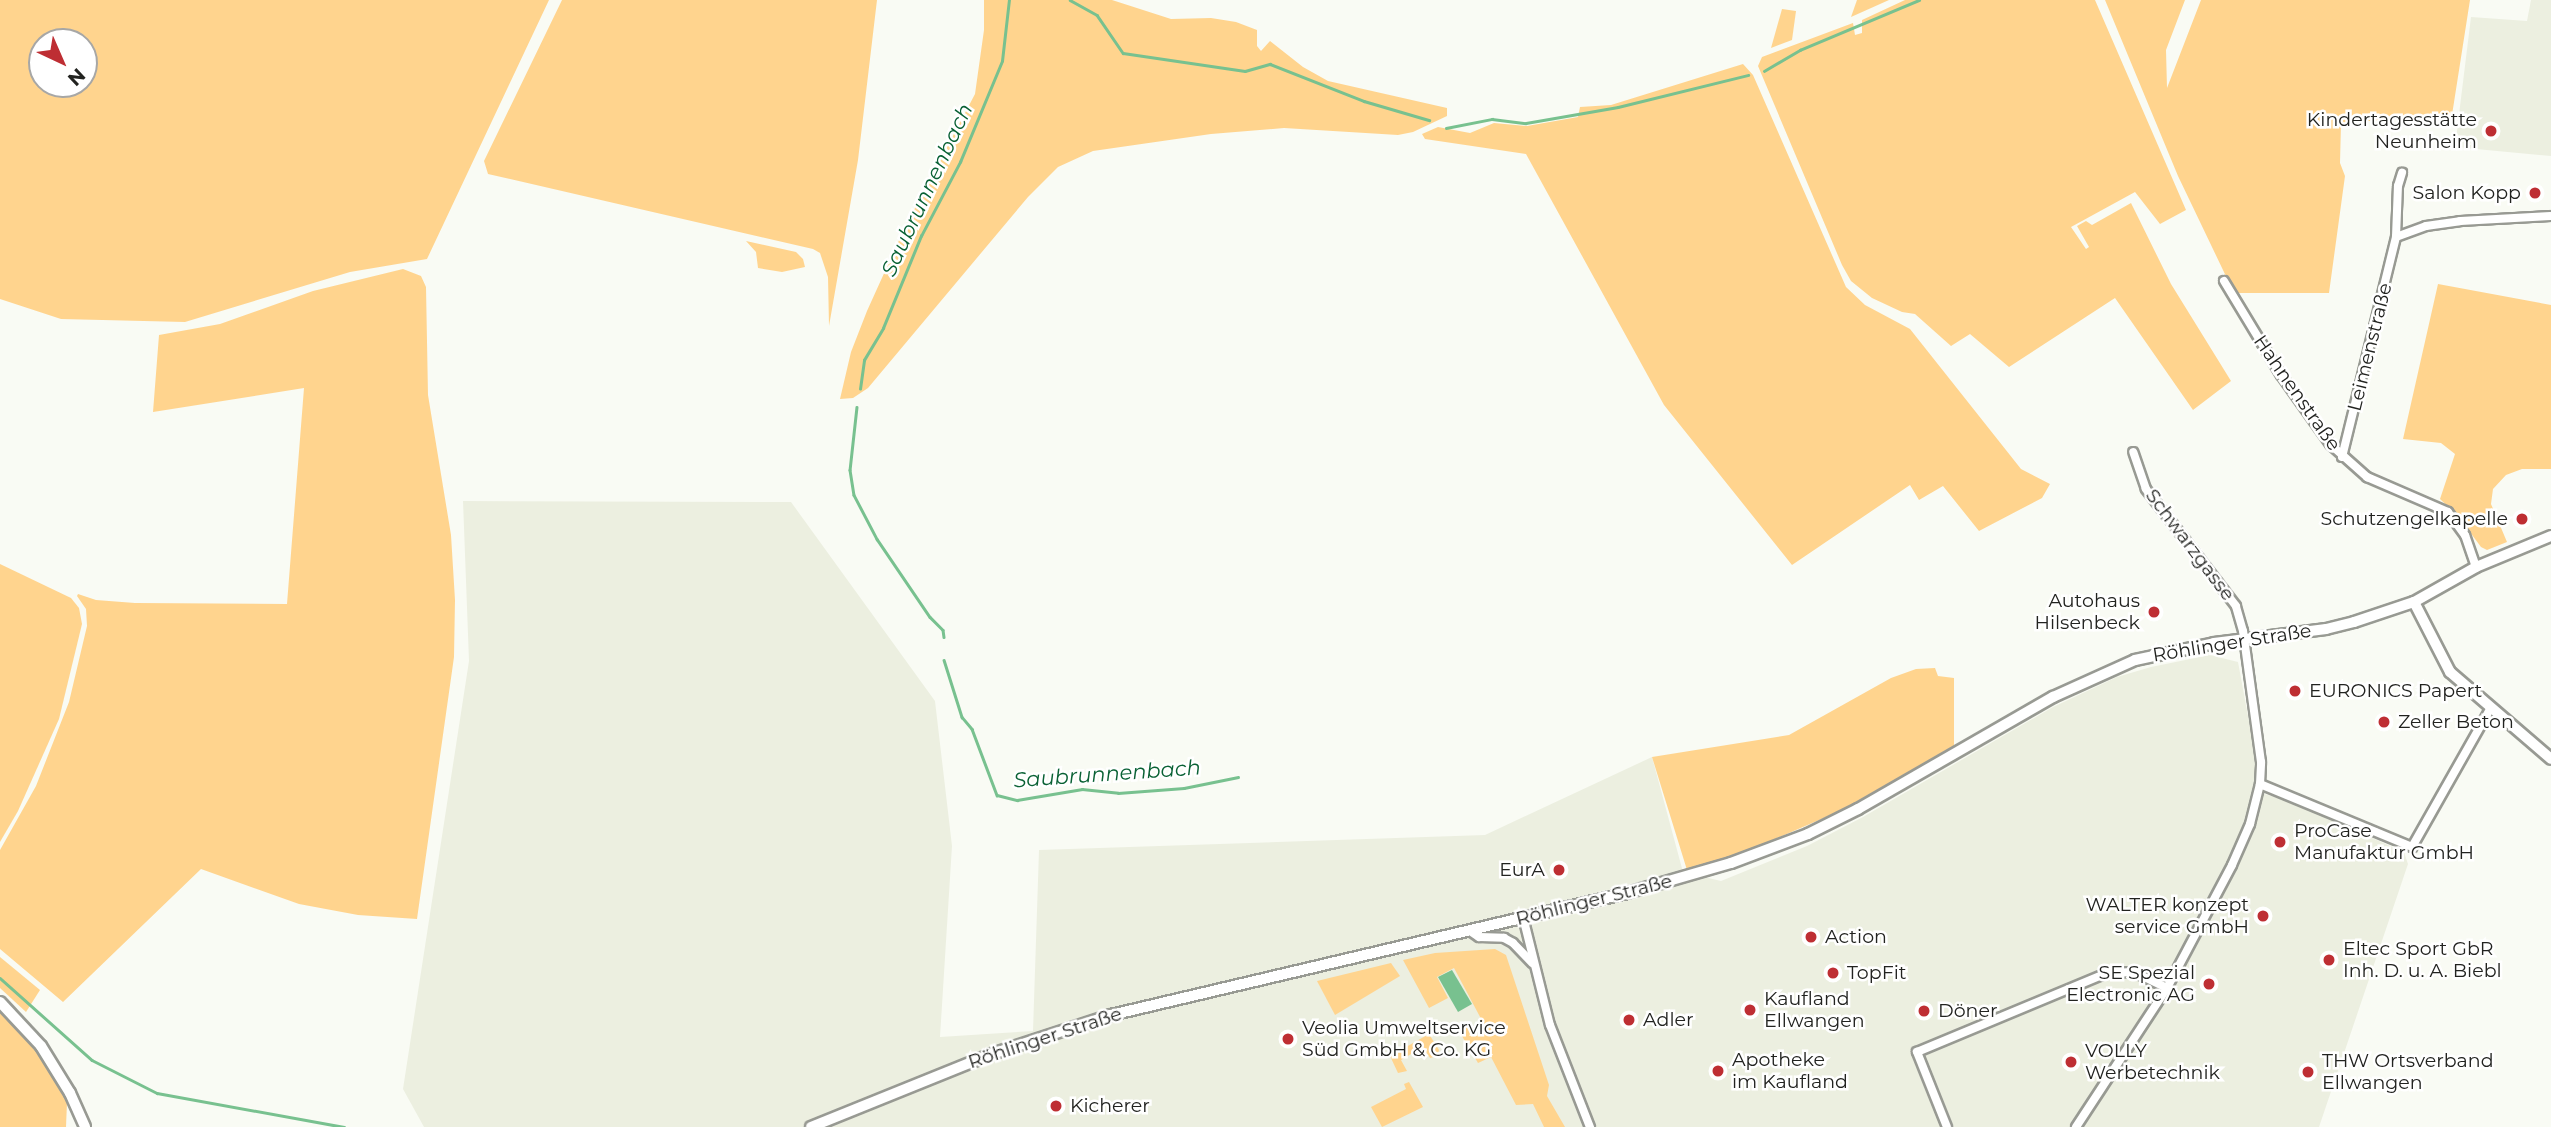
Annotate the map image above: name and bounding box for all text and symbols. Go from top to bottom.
north arrow [28,28,98,98]
text: N [63,63,90,91]
water label: Saubrunnenbach [876,100,978,280]
place label: Kindertagesstätte Neunheim [2307,109,2477,153]
marker: Kindertagesstätte Neunheim [2483,123,2499,139]
place label: Salon Kopp [2413,182,2521,204]
marker: Salon Kopp [2527,185,2543,201]
street label: Leimenstraße [2343,281,2397,413]
street label: Hahnenstraße [2249,331,2345,455]
street label: Schwarzgasse [2141,485,2239,605]
place label: Schutzengelkapelle [2321,508,2508,530]
marker: Schutzengelkapelle [2514,511,2530,527]
place label: Autohaus Hilsenbeck [2034,590,2140,634]
marker: Autohaus Hilsenbeck [2146,604,2162,620]
street label: Röhlinger Straße [2151,619,2313,667]
place label: EURONICS Papert [2309,680,2482,702]
marker: EURONICS Papert [2287,683,2303,699]
place label: Zeller Beton [2398,711,2514,733]
marker: Zeller Beton [2376,714,2392,730]
water label: Saubrunnenbach [1013,755,1201,793]
place label: ProCase Manufaktur GmbH [2294,820,2474,864]
marker: ProCase Manufaktur GmbH [2272,834,2288,850]
place label: EurA [1499,859,1545,881]
marker: EurA [1551,862,1567,878]
street label: Röhlinger Straße [1513,870,1675,930]
place label: WALTER konzept service GmbH [2086,894,2249,938]
marker: WALTER konzept service GmbH [2255,908,2271,924]
place label: Action [1825,926,1887,948]
marker: Action [1803,929,1819,945]
place label: Eltec Sport GbR Inh. D. u. A. Biebl [2343,938,2502,982]
marker: Eltec Sport GbR Inh. D. u. A. Biebl [2321,952,2337,968]
place label: TopFit [1847,962,1906,984]
place label: SE Spezial Electronic AG [2066,962,2195,1006]
marker: TopFit [1825,965,1841,981]
marker: SE Spezial Electronic AG [2201,976,2217,992]
place label: Kaufland Ellwangen [1764,988,1865,1032]
place label: Döner [1938,1000,1998,1022]
street label: Röhlinger Straße [965,1002,1125,1074]
marker: Kaufland Ellwangen [1742,1002,1758,1018]
marker: Döner [1916,1003,1932,1019]
place label: Adler [1643,1009,1694,1031]
marker: Adler [1621,1012,1637,1028]
place label: Veolia Umweltservice Süd GmbH & Co. KG [1302,1017,1506,1061]
marker: Veolia Umweltservice Süd GmbH & Co. KG [1280,1031,1296,1047]
place label: VOLLY Werbetechnik [2085,1040,2220,1084]
place label: Apotheke im Kaufland [1732,1049,1848,1093]
place label: THW Ortsverband Ellwangen [2322,1050,2494,1094]
marker: VOLLY Werbetechnik [2063,1054,2079,1070]
marker: Apotheke im Kaufland [1710,1063,1726,1079]
marker: THW Ortsverband Ellwangen [2300,1064,2316,1080]
place label: Kicherer [1070,1095,1150,1117]
marker: Kicherer [1048,1098,1064,1114]

